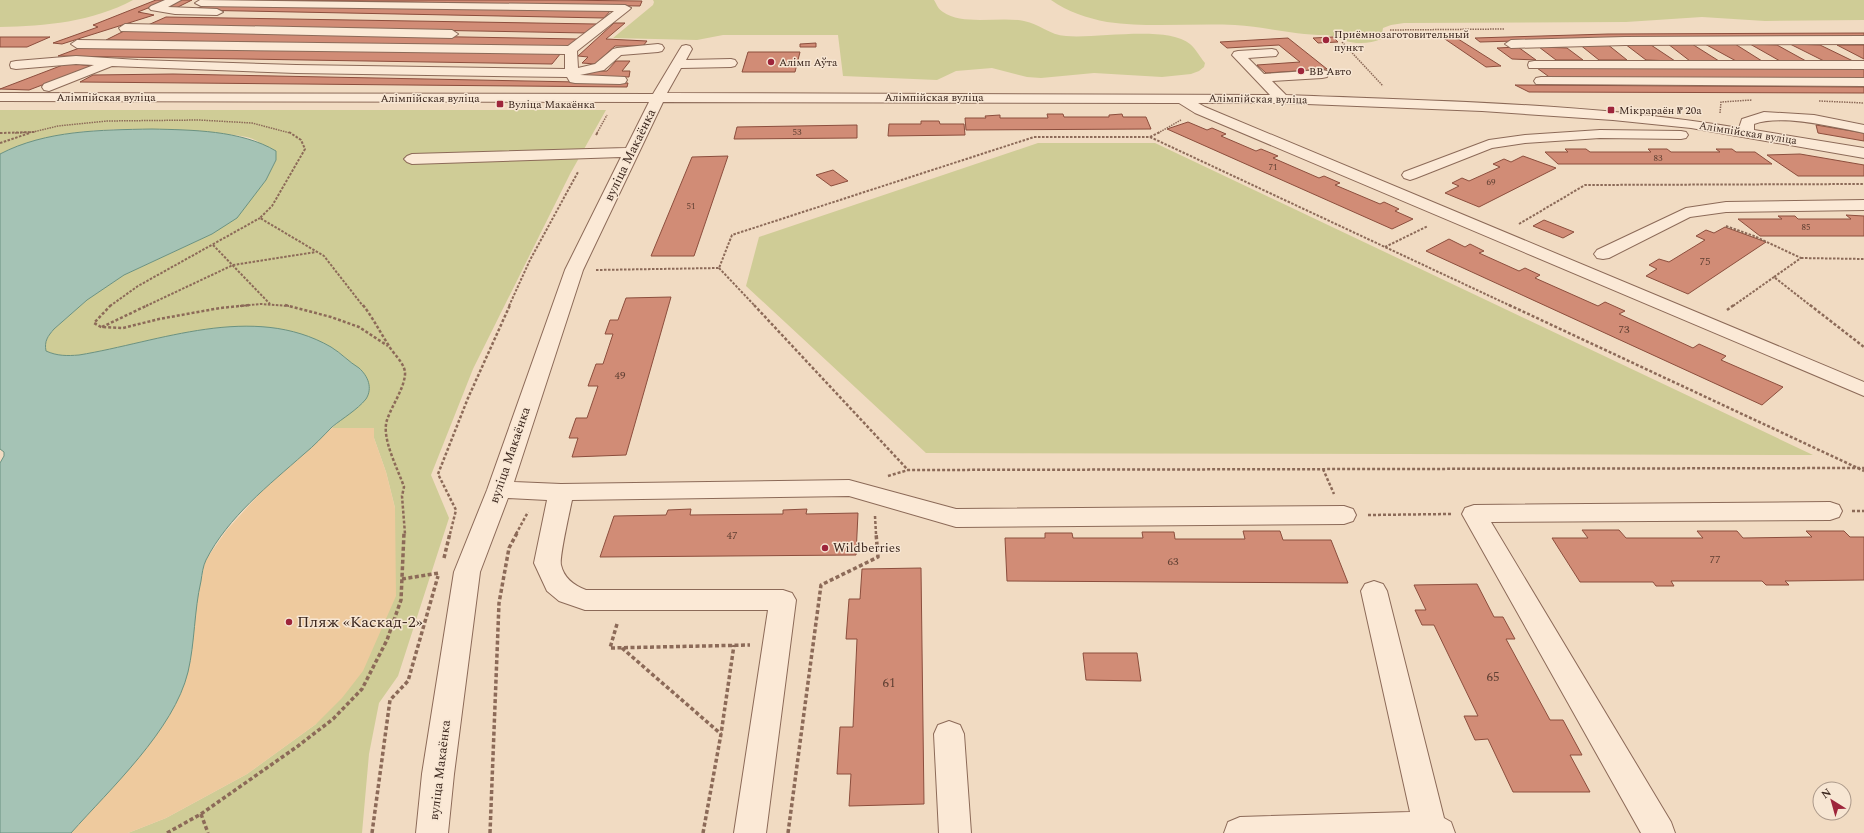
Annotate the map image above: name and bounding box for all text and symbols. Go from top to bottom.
place label: Приёмнозаготовительный пункт [1334,26,1470,56]
marker: Приёмнозаготовительный пункт [1321,35,1331,45]
place label: Алімп Аўта [779,54,838,71]
marker: Алімп Аўта [766,57,776,67]
place label: ВВ Авто [1309,63,1351,80]
marker: ВВ Авто [1296,66,1306,76]
street label: Алімпійская вуліца [56,89,156,106]
street label: Алімпійская вуліца [884,89,984,106]
street label: Алімпійская вуліца [380,90,480,107]
street label: Алімпійская вуліца [1208,90,1308,108]
place label: Вуліца Макаёнка [508,96,596,113]
marker: Вуліца Макаёнка [495,99,505,109]
place label: Мікрараён № 20а [1619,102,1702,119]
street label: вуліца Макаёнка [599,105,661,205]
marker: Мікрараён № 20а [1606,105,1616,115]
street label: Алімпійская вуліца [1698,117,1799,149]
house number: 53 [792,125,802,139]
house number: 83 [1653,151,1663,165]
house number: 71 [1268,160,1278,174]
house number: 69 [1486,175,1496,189]
house number: 51 [686,199,696,213]
house number: 85 [1801,220,1811,234]
house number: 75 [1700,253,1711,270]
house number: 73 [1619,321,1630,338]
house number: 49 [615,367,626,384]
street label: вуліца Макаёнка [484,403,536,506]
house number: 47 [727,527,738,544]
place label: Wildberries [833,538,901,558]
marker: Wildberries [820,543,830,553]
house number: 77 [1710,551,1721,568]
house number: 63 [1168,553,1179,570]
place label: Пляж «Каскад-2» [297,610,423,634]
marker: Пляж «Каскад-2» [284,617,294,627]
house number: 65 [1487,667,1500,687]
house number: 61 [883,673,896,693]
street label: вуліца Макаёнка [424,718,456,821]
north arrow [1812,781,1852,821]
text: N [1818,784,1835,803]

